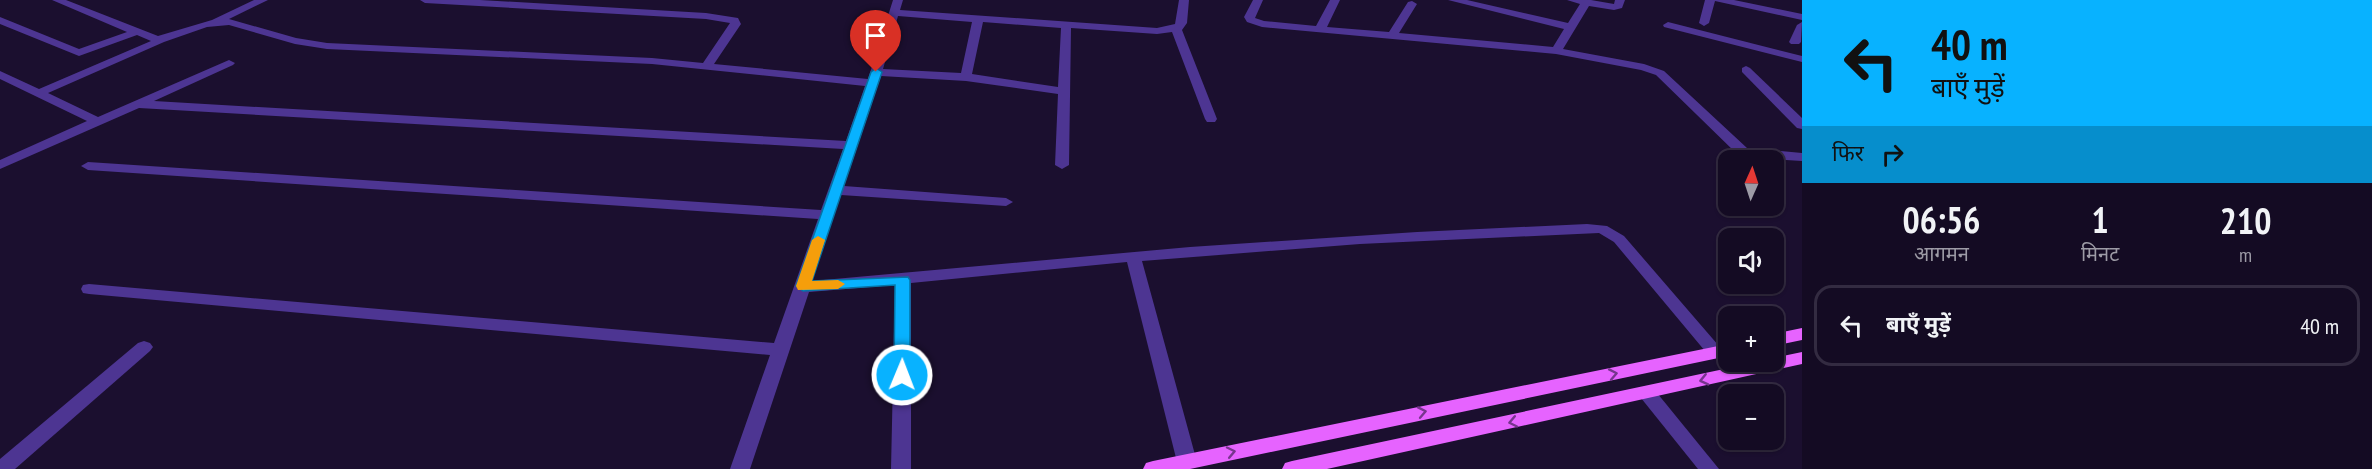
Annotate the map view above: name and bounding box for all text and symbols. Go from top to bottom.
pin [850,10,901,72]
text: 40 m [1931,17,2008,72]
icon: arrive [859,19,892,52]
icon: left [1832,24,1910,102]
text: बाएँ मुड़ें [1931,70,2005,104]
icon: right [1876,138,1909,171]
text: फिर [1832,139,1864,167]
north arrow [1718,150,1784,216]
map controls [1718,150,1784,450]
text: 06:56 [1903,196,1980,243]
text: 1 [2091,196,2109,243]
text: 210 [2220,197,2271,244]
button: sound [1718,228,1784,294]
text: आगमन [1914,241,1969,267]
text: मिनट [2081,241,2119,267]
text: m [2239,242,2252,268]
button: + [1718,306,1784,372]
icon: left [1835,309,1868,342]
text: बाएँ मुड़ें [1886,310,1951,338]
text: 40 m [2300,312,2339,340]
position arrow [870,343,934,407]
one-way arrow [1608,368,1618,381]
one-way arrow [1699,373,1709,386]
button: − [1718,384,1784,450]
one-way arrow [1417,406,1427,419]
one-way arrow [1509,414,1519,427]
one-way arrow [1226,447,1236,460]

